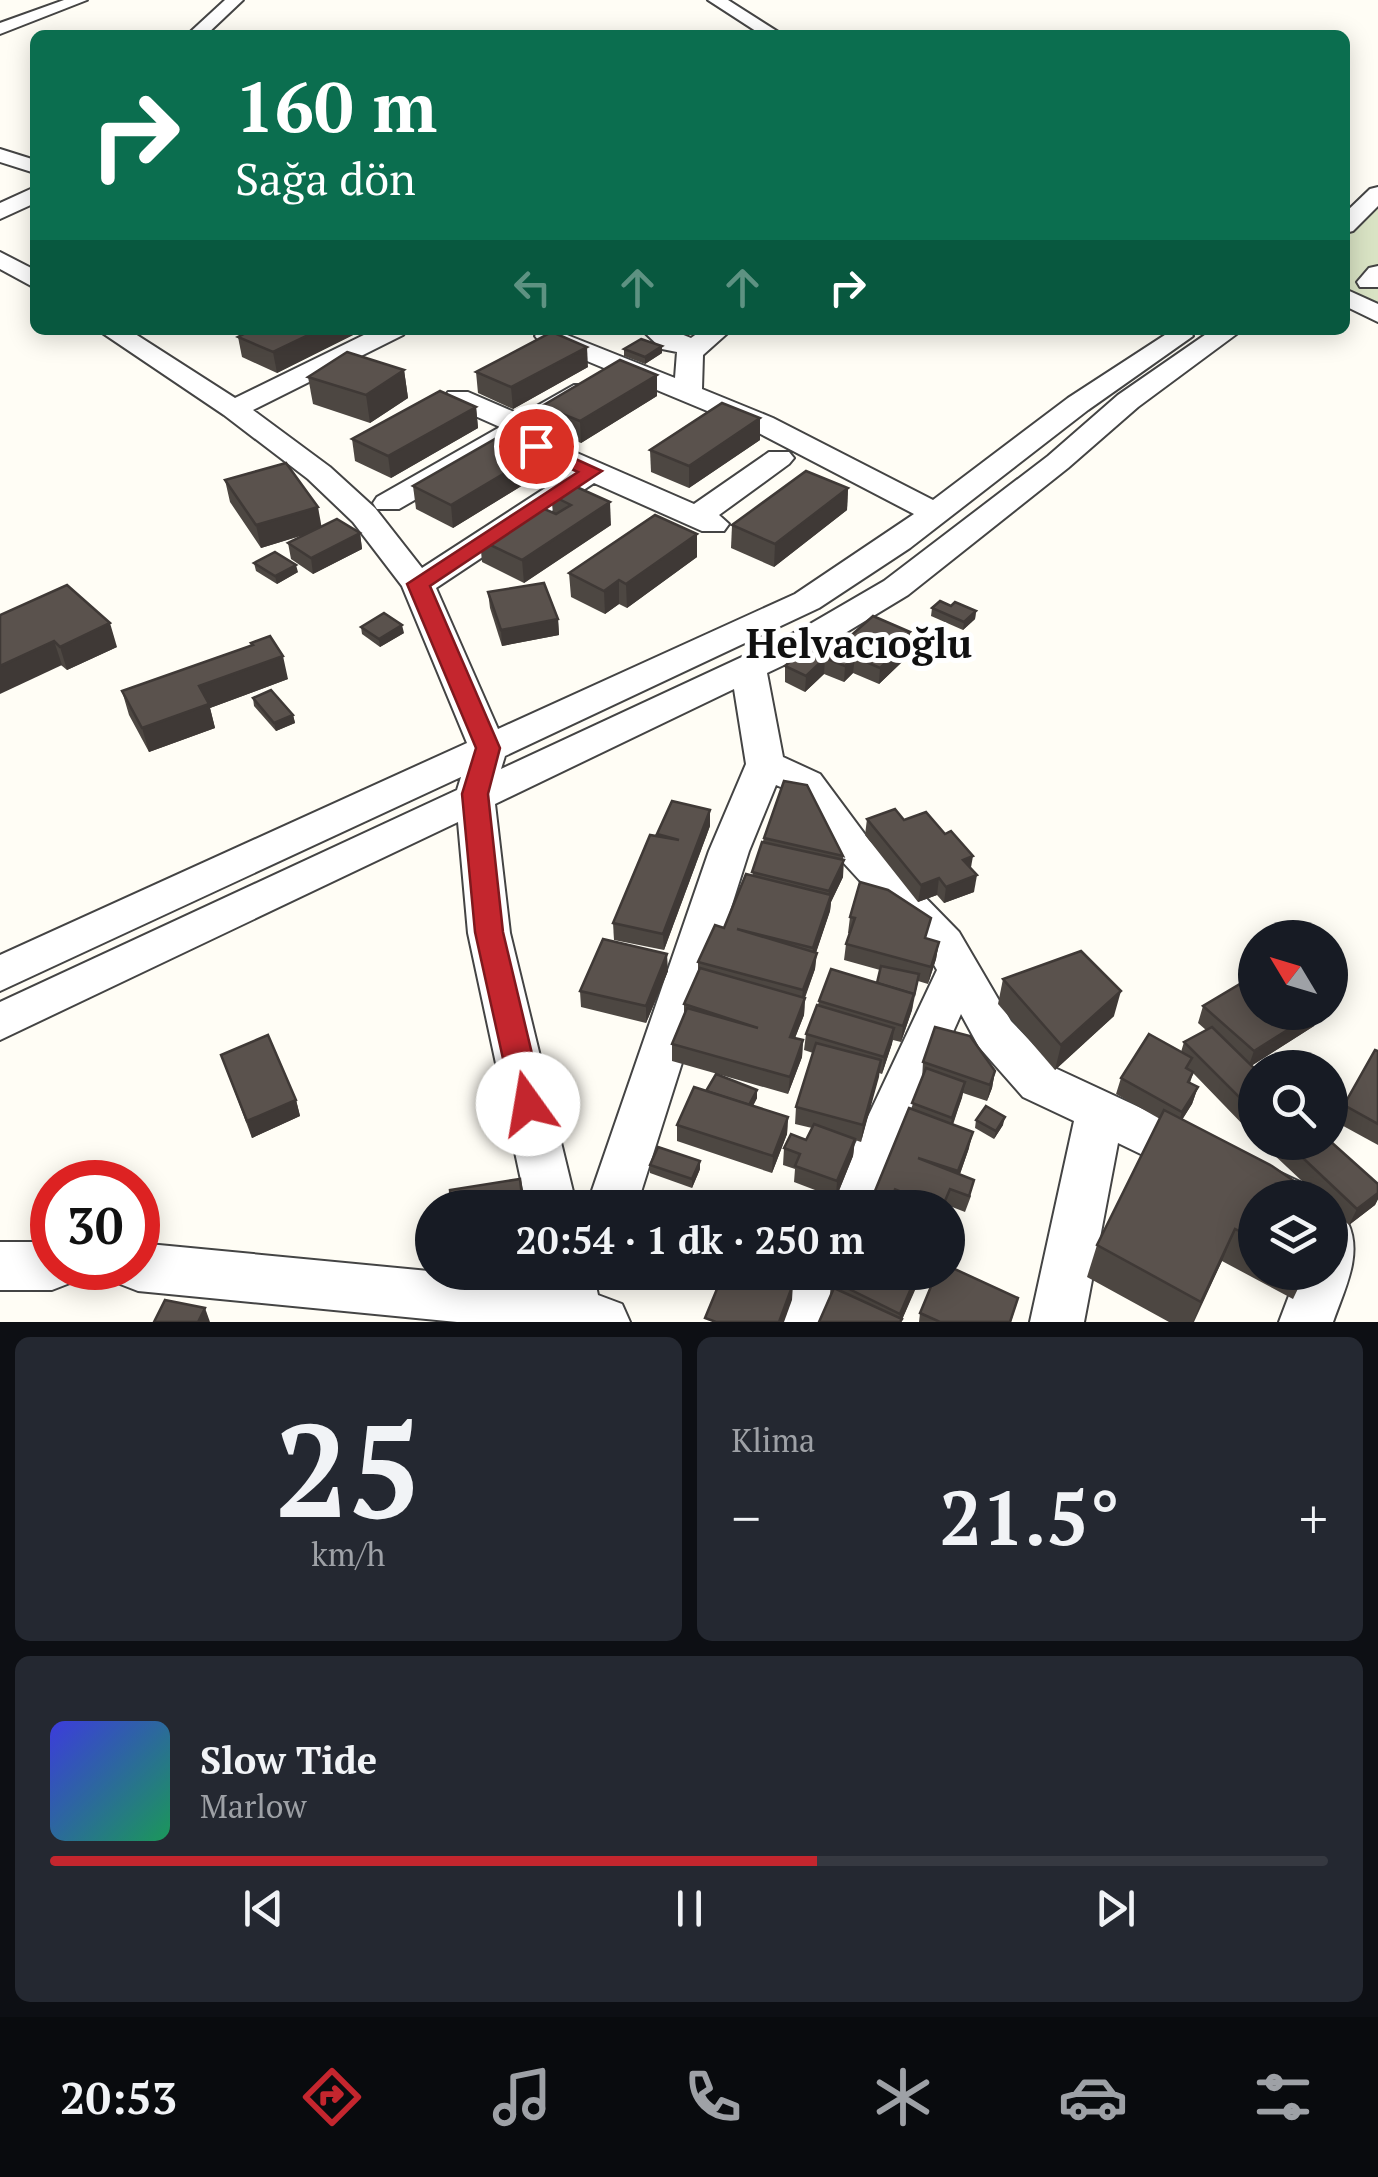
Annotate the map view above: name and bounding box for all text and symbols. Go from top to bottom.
text: 160 m [235,59,437,152]
icon: right [70,70,200,200]
text: Sağa dön [235,148,416,208]
icon: left [505,260,560,315]
icon: ahead [610,260,665,315]
icon: ahead [715,260,770,315]
icon: right [820,260,875,315]
pin [494,404,579,489]
icon: arrive [509,419,564,474]
district label: Helvacıoğlu [746,616,972,669]
north arrow [1238,920,1348,1030]
map controls [1238,920,1348,1290]
button: search [1238,1050,1348,1160]
position arrow [476,1052,580,1156]
speed limit sign: 30 [30,1160,160,1290]
button: layers [1238,1180,1348,1290]
text: 20:54 · 1 dk · 250 m [516,1215,864,1265]
text: 25 [275,1382,422,1554]
text: Klima [732,1419,815,1461]
text: 21.5° [940,1467,1120,1566]
text: − [732,1481,761,1554]
text: + [1299,1481,1328,1554]
text: km/h [311,1533,385,1575]
text: Slow Tide [200,1735,377,1785]
text: Marlow [200,1785,306,1827]
icon: previous [236,1881,291,1936]
icon: pause [662,1881,717,1936]
icon: next [1088,1881,1143,1936]
icon: directions [297,2062,367,2132]
icon: music [487,2062,557,2132]
icon: phone [678,2062,748,2132]
icon: climate [868,2062,938,2132]
icon: car [1058,2062,1128,2132]
icon: filters [1248,2062,1318,2132]
text: 20:53 [60,2067,177,2127]

